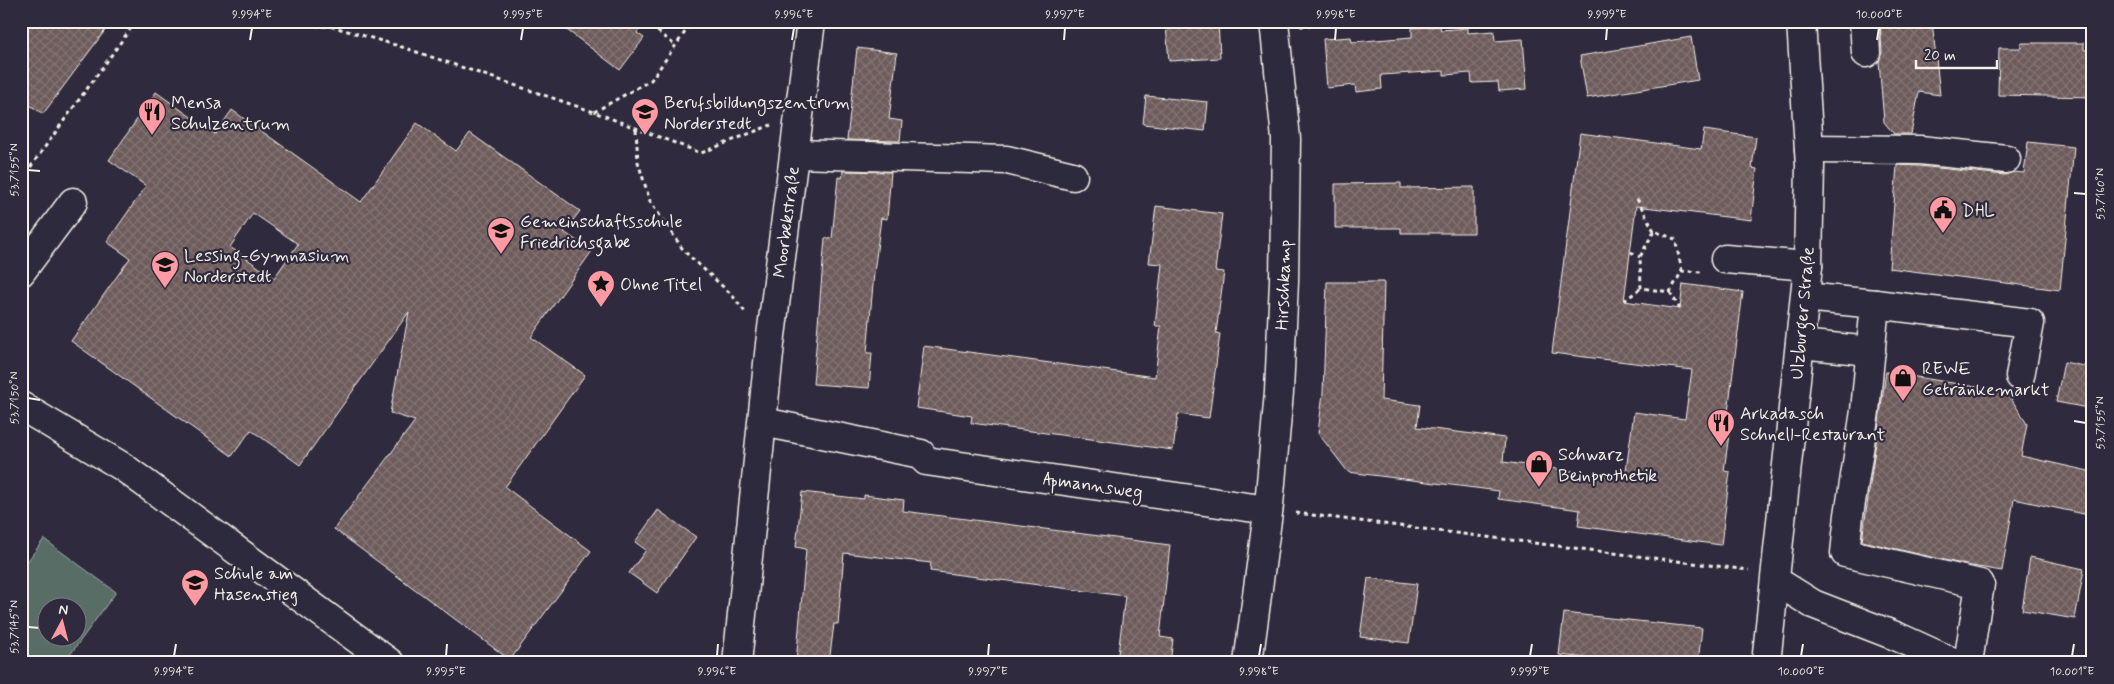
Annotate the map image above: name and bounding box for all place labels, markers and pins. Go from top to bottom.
place label: Mensa Schulzentrum [171,91,290,136]
place label: Berufsbildungszentrum Norderstedt [664,91,850,136]
restaurant icon: Mensa Schulzentrum [137,97,167,136]
school or university icon: Berufsbildungszentrum Norderstedt [630,97,660,136]
public building icon: DHL [1928,195,1958,234]
place label: DHL [1962,199,1995,223]
place label: Gemeinschaftsschule Friedrichsgabe [520,210,683,257]
school or university icon: Gemeinschaftsschule Friedrichsgabe [486,216,516,255]
place label: Lessing-Gymnasium Norderstedt [184,244,350,289]
school or university icon: Lessing-Gymnasium Norderstedt [150,250,180,289]
place icon: Ohne Titel [586,269,616,308]
place label: Ohne Titel [620,273,702,297]
place label: REWE Getränkemarkt [1922,357,2049,402]
shop icon: REWE Getränkemarkt [1888,363,1918,402]
place label: Arkadasch Schnell-Restaurant [1740,402,1885,447]
restaurant icon: Arkadasch Schnell-Restaurant [1706,408,1736,447]
place label: Schwarz Beinprothetik [1558,443,1657,488]
shop icon: Schwarz Beinprothetik [1524,449,1554,488]
place label: Schule am Hasenstieg [214,562,298,607]
school or university icon: Schule am Hasenstieg [180,568,210,607]

